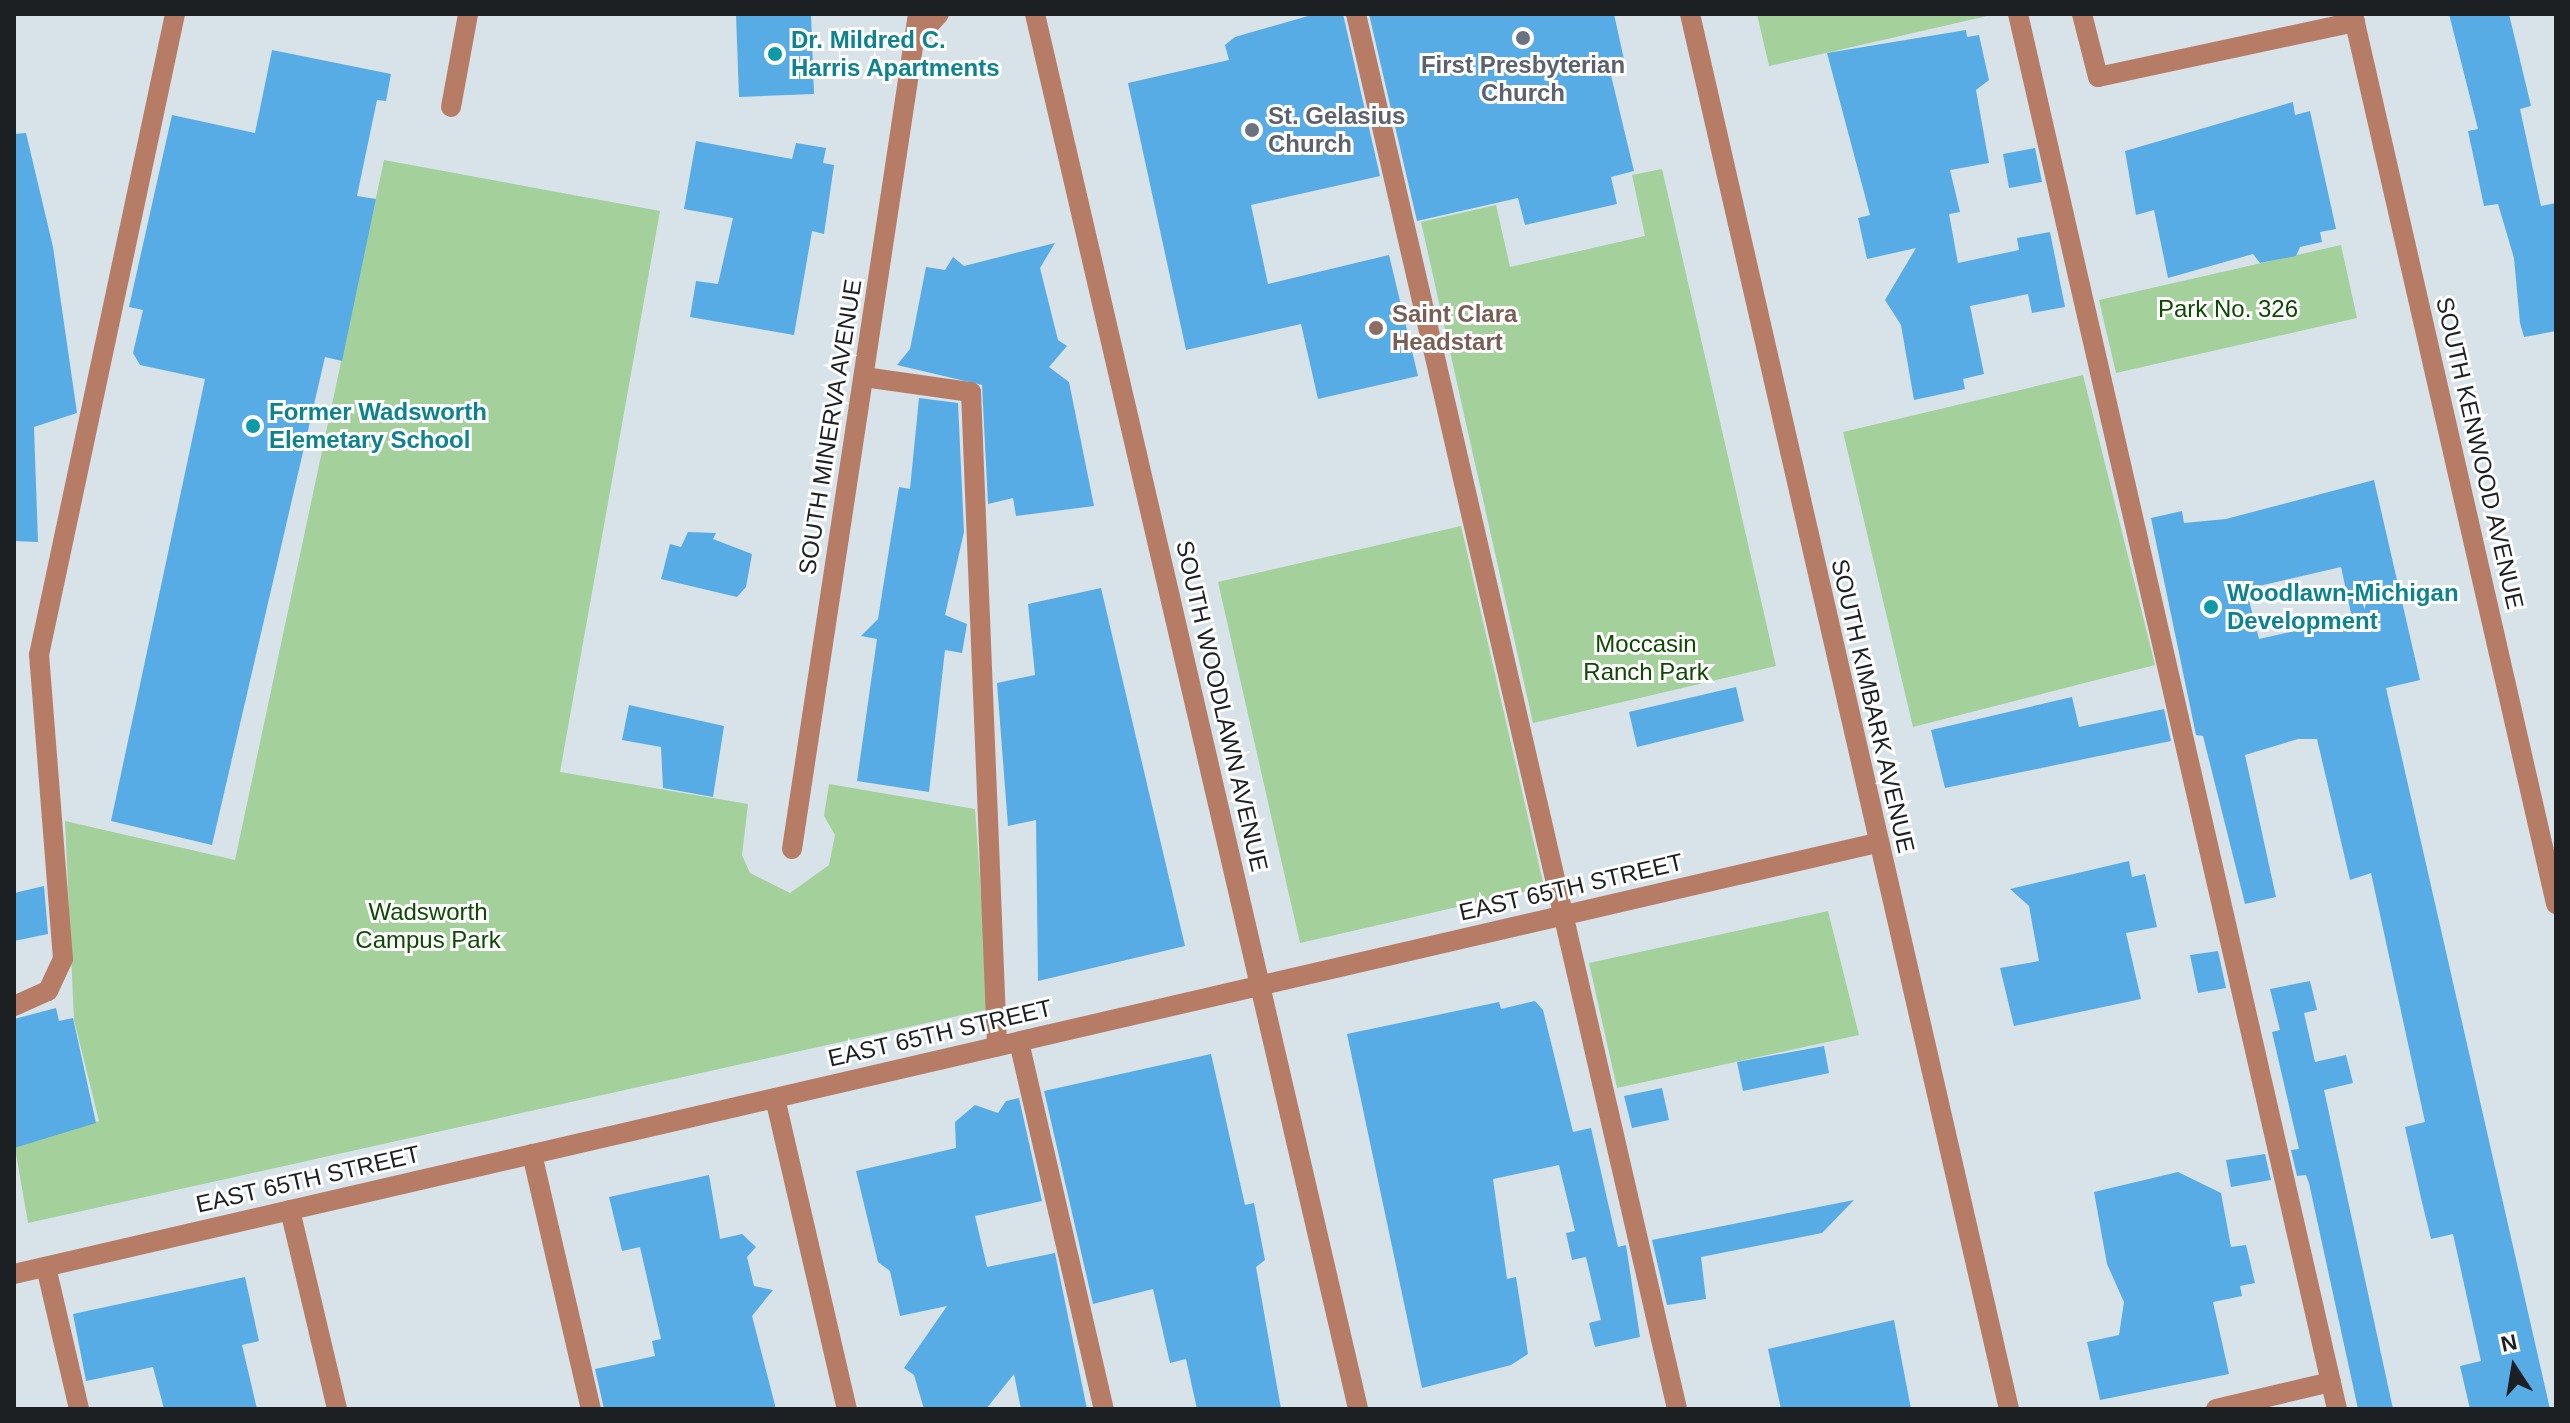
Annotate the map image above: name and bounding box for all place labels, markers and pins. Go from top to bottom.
place label: Dr. Mildred C. Harris Apartments [791,26,1000,82]
marker: First Presbyterian Church [1514,29,1532,47]
marker: Dr. Mildred C. Harris Apartments [766,45,784,63]
place label: First Presbyterian Church [1421,51,1625,107]
place label: St. Gelasius Church [1268,102,1405,158]
marker: St. Gelasius Church [1243,121,1261,139]
place label: Saint Clara Headstart [1392,300,1517,356]
marker: Saint Clara Headstart [1367,319,1385,337]
place label: Former Wadsworth Elemetary School [269,398,487,454]
marker: Former Wadsworth Elemetary School [244,417,262,435]
place label: Woodlawn-Michigan Development [2227,579,2459,635]
marker: Woodlawn-Michigan Development [2202,598,2220,616]

